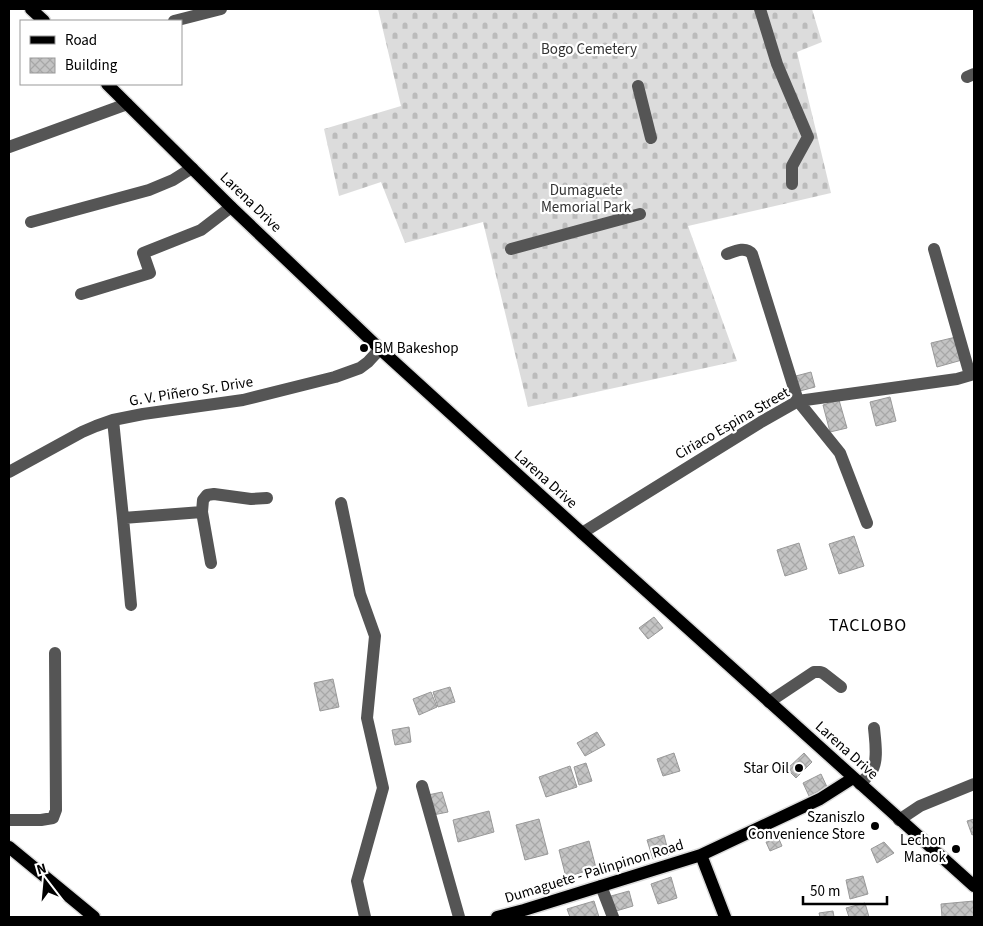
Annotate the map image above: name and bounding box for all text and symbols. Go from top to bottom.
legend [20,20,182,85]
text: Road [65,30,97,51]
park label: Bogo Cemetery [541,39,637,60]
text: Building [65,55,118,76]
street label: Larena Drive [215,167,286,237]
park label: Dumaguete Memorial Park [541,180,632,218]
place label: BM Bakeshop [374,338,459,359]
marker: BM Bakeshop [358,342,370,354]
street label: G. V. Piñero Sr. Drive [128,371,254,412]
street label: Ciriaco Espina Street [671,382,793,465]
street label: Larena Drive [509,445,582,513]
district label: TACLOBO [829,613,907,638]
street label: Larena Drive [810,716,883,784]
place label: Star Oil [743,758,789,779]
marker: Star Oil [793,762,805,774]
place label: Szaniszlo Convenience Store [748,807,865,845]
marker: Szaniszlo Convenience Store [869,820,881,832]
place label: Lechon Manok [900,830,947,868]
street label: Dumaguete - Palinpinon Road [502,834,686,909]
marker: Lechon Manok [950,843,962,855]
north arrow [20,856,70,906]
text: N [34,859,49,880]
scale bar [803,874,887,906]
text: 50 m [810,881,840,902]

